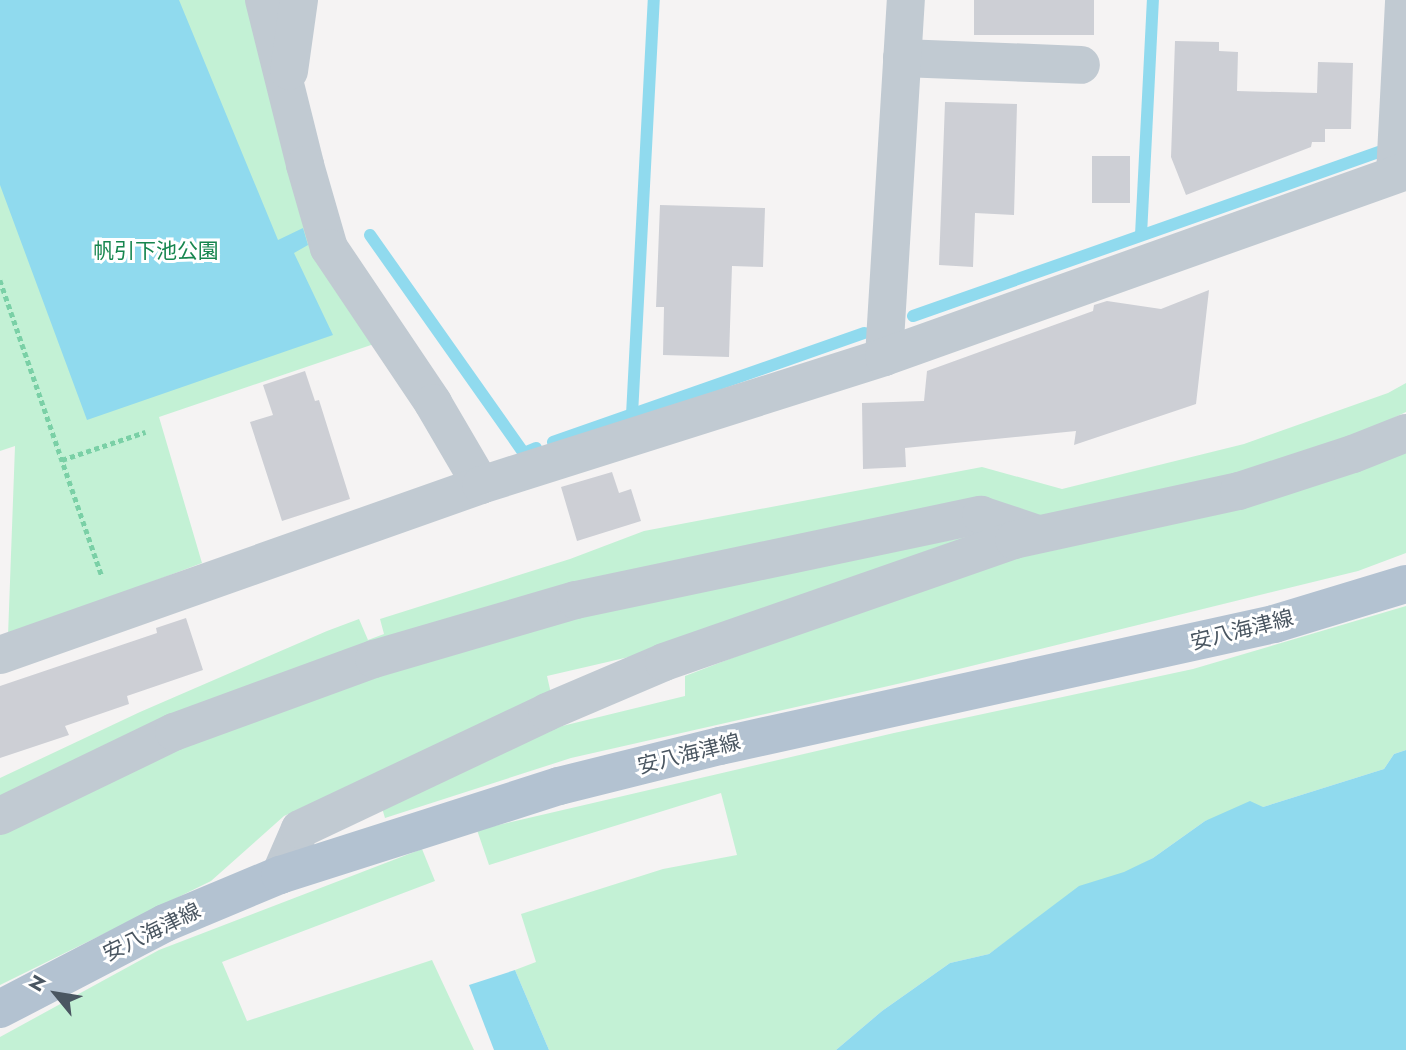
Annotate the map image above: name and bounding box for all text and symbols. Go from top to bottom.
park label: 帆引下池公園 [93,238,219,264]
street label: 安八海津線 [1188,605,1296,655]
street label: 安八海津線 [635,729,743,779]
street label: 安八海津線 [99,898,205,966]
north arrow [21,959,91,1029]
text: N [22,970,53,997]

